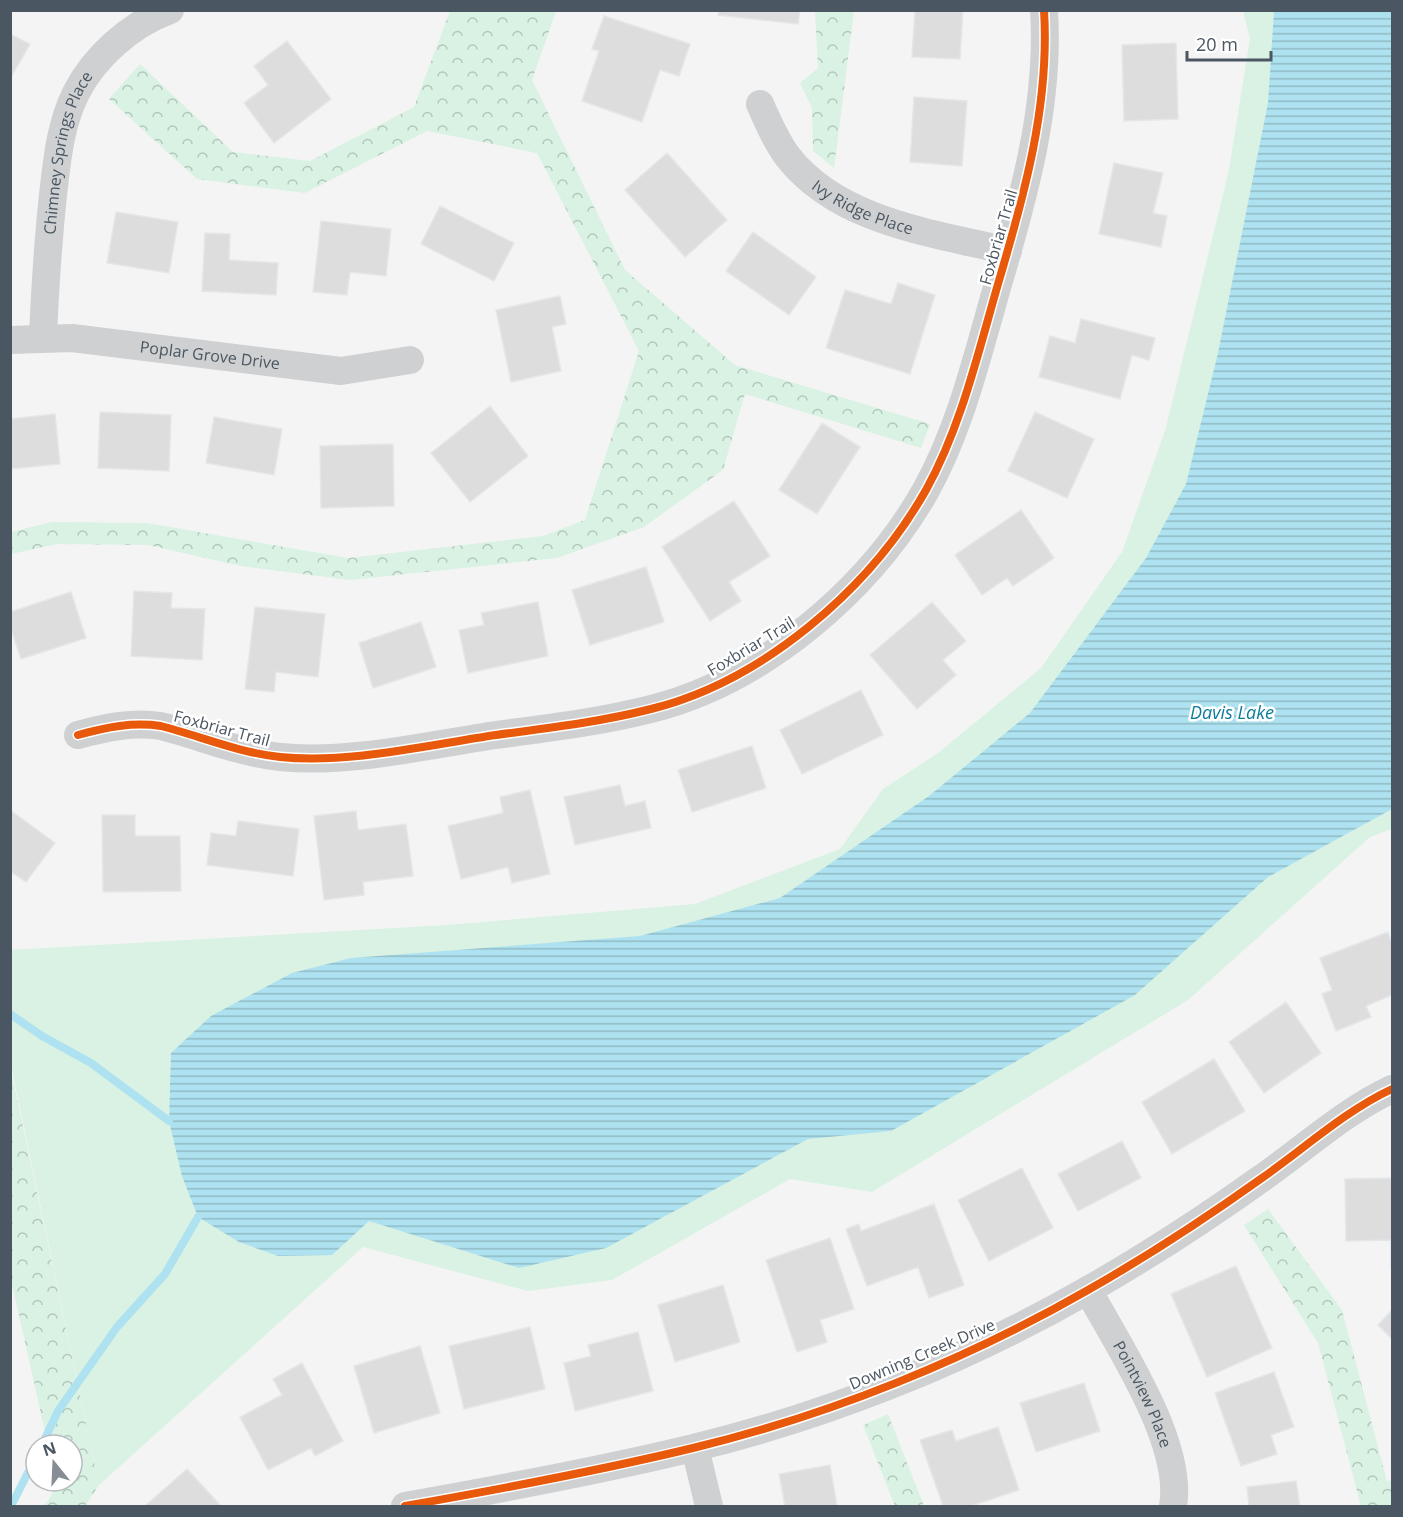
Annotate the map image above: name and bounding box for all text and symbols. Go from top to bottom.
scale bar [1187,24,1271,62]
text: 20 m [1196,32,1238,56]
street label: Chimney Springs Place [38,67,97,235]
street label: Ivy Ridge Place [808,175,916,239]
street label: Foxbriar Trail [974,187,1022,287]
street label: Poplar Grove Drive [139,335,281,374]
street label: Foxbriar Trail [703,611,799,681]
water label: Davis Lake [1190,700,1274,724]
street label: Foxbriar Trail [172,705,272,751]
street label: Downing Creek Drive [846,1313,998,1395]
street label: Pointview Place [1108,1337,1177,1450]
north arrow [24,1433,84,1493]
text: N [40,1436,59,1461]

